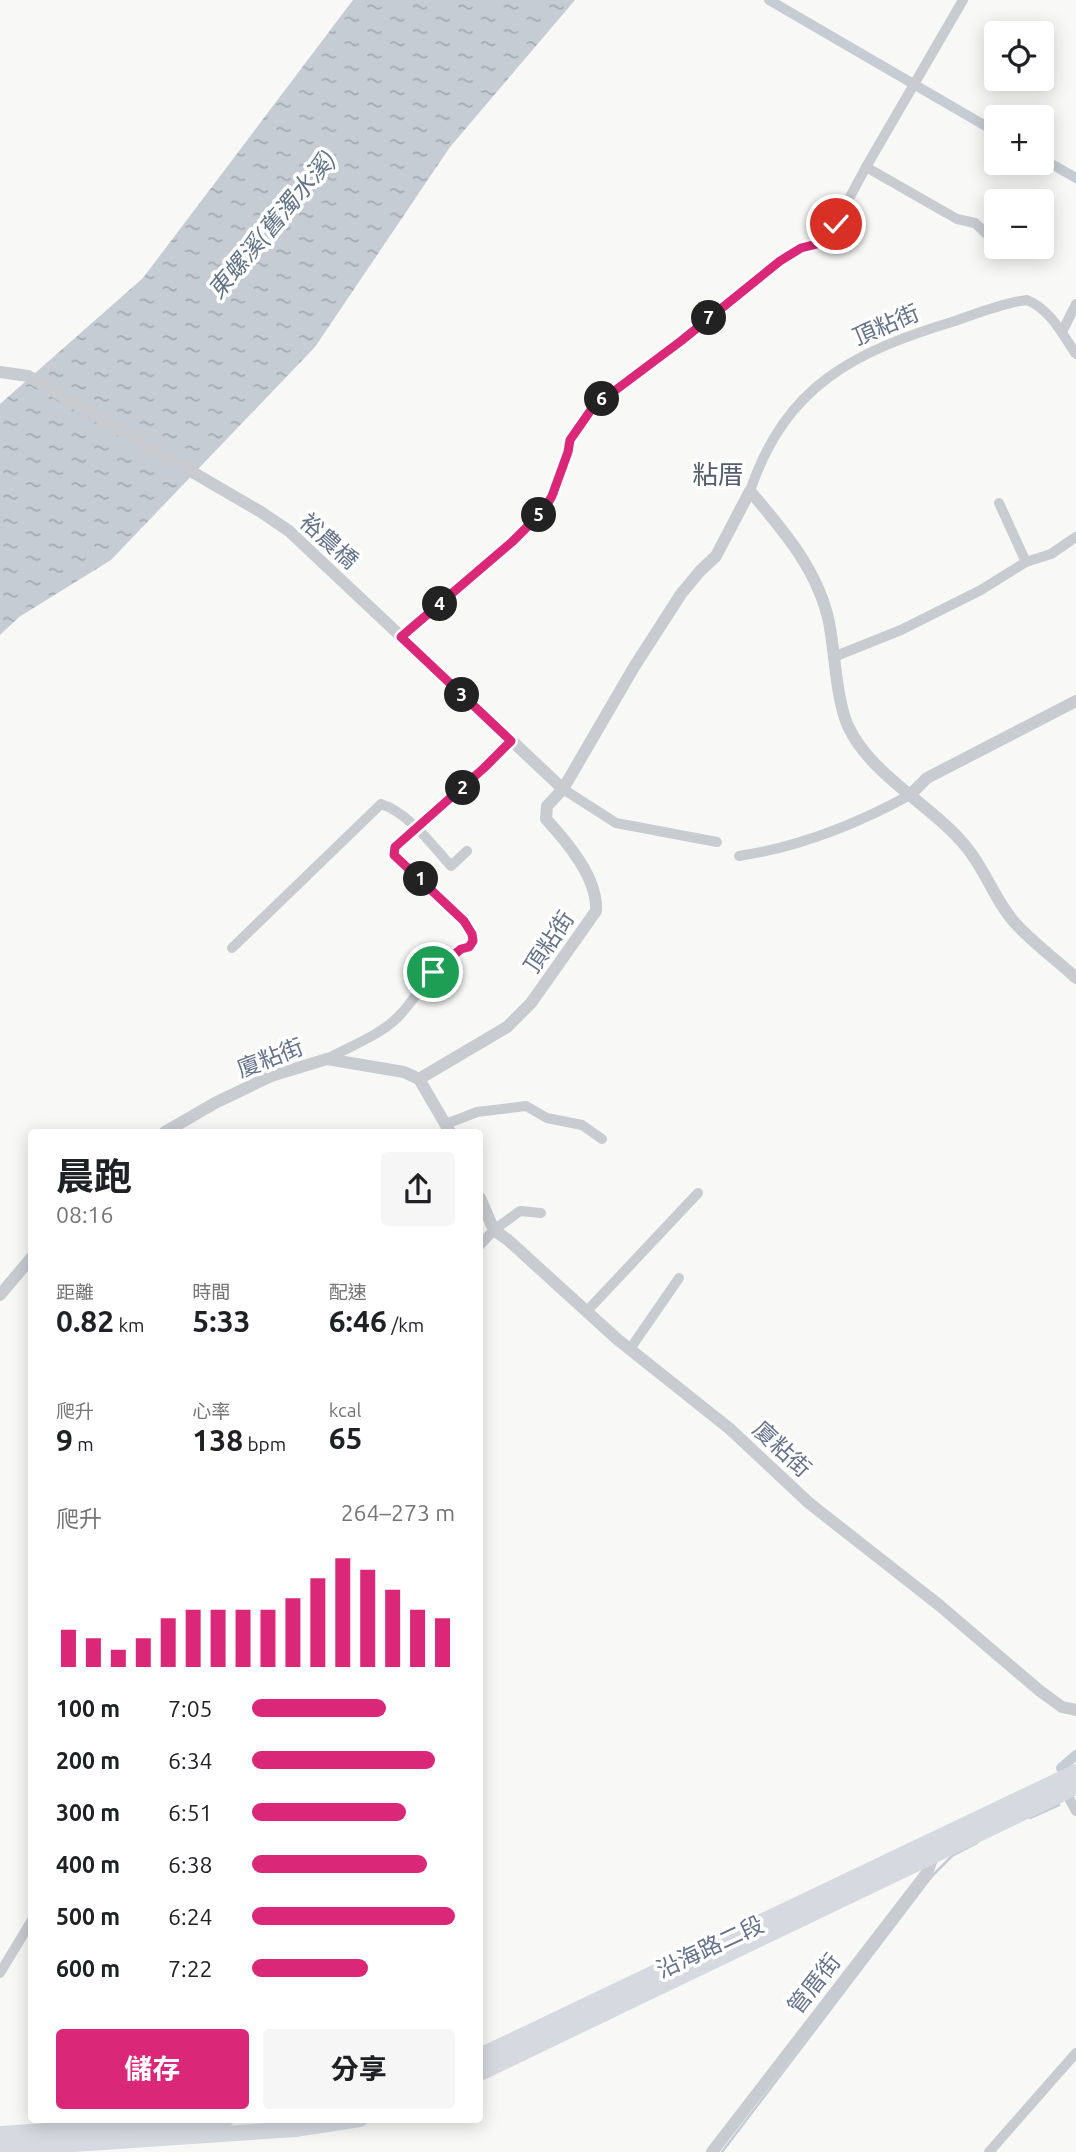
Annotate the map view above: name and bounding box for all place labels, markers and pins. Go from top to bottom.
pin [806,194,866,254]
pin: 7 [692,300,726,336]
pin: 6 [584,382,620,416]
pin: 5 [522,498,556,532]
pin: 4 [422,586,458,622]
pin: 3 [444,678,480,712]
pin: 2 [446,770,480,806]
pin: 1 [404,862,438,896]
pin [403,942,463,1002]

